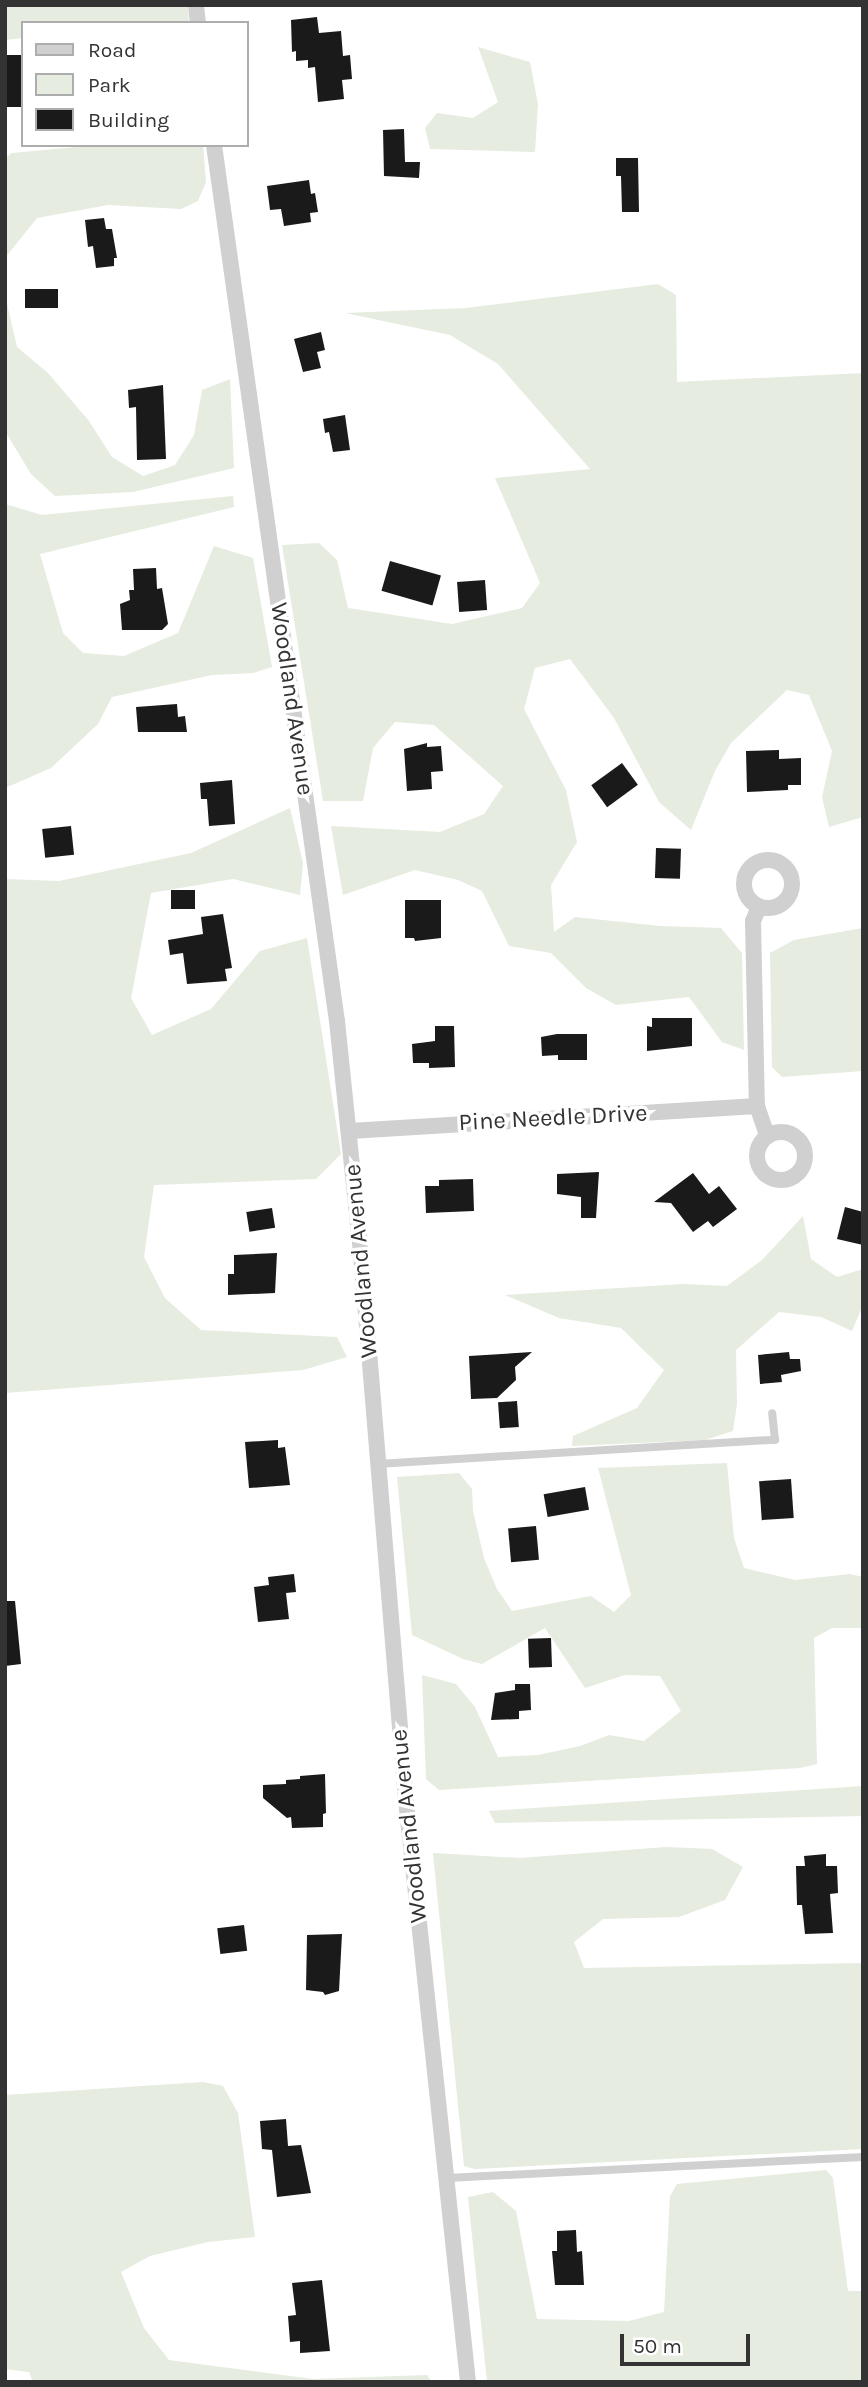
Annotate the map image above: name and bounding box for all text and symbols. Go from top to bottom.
legend [21,21,248,147]
text: Road [88,38,136,62]
text: Park [88,73,131,97]
text: Building [88,108,169,132]
street label: Woodland Avenue [264,601,320,797]
street label: Pine Needle Drive [458,1099,648,1137]
street label: Woodland Avenue [338,1163,384,1359]
street label: Woodland Avenue [385,1728,433,1924]
scale bar [623,2320,752,2364]
text: 50 m [633,2334,682,2358]

